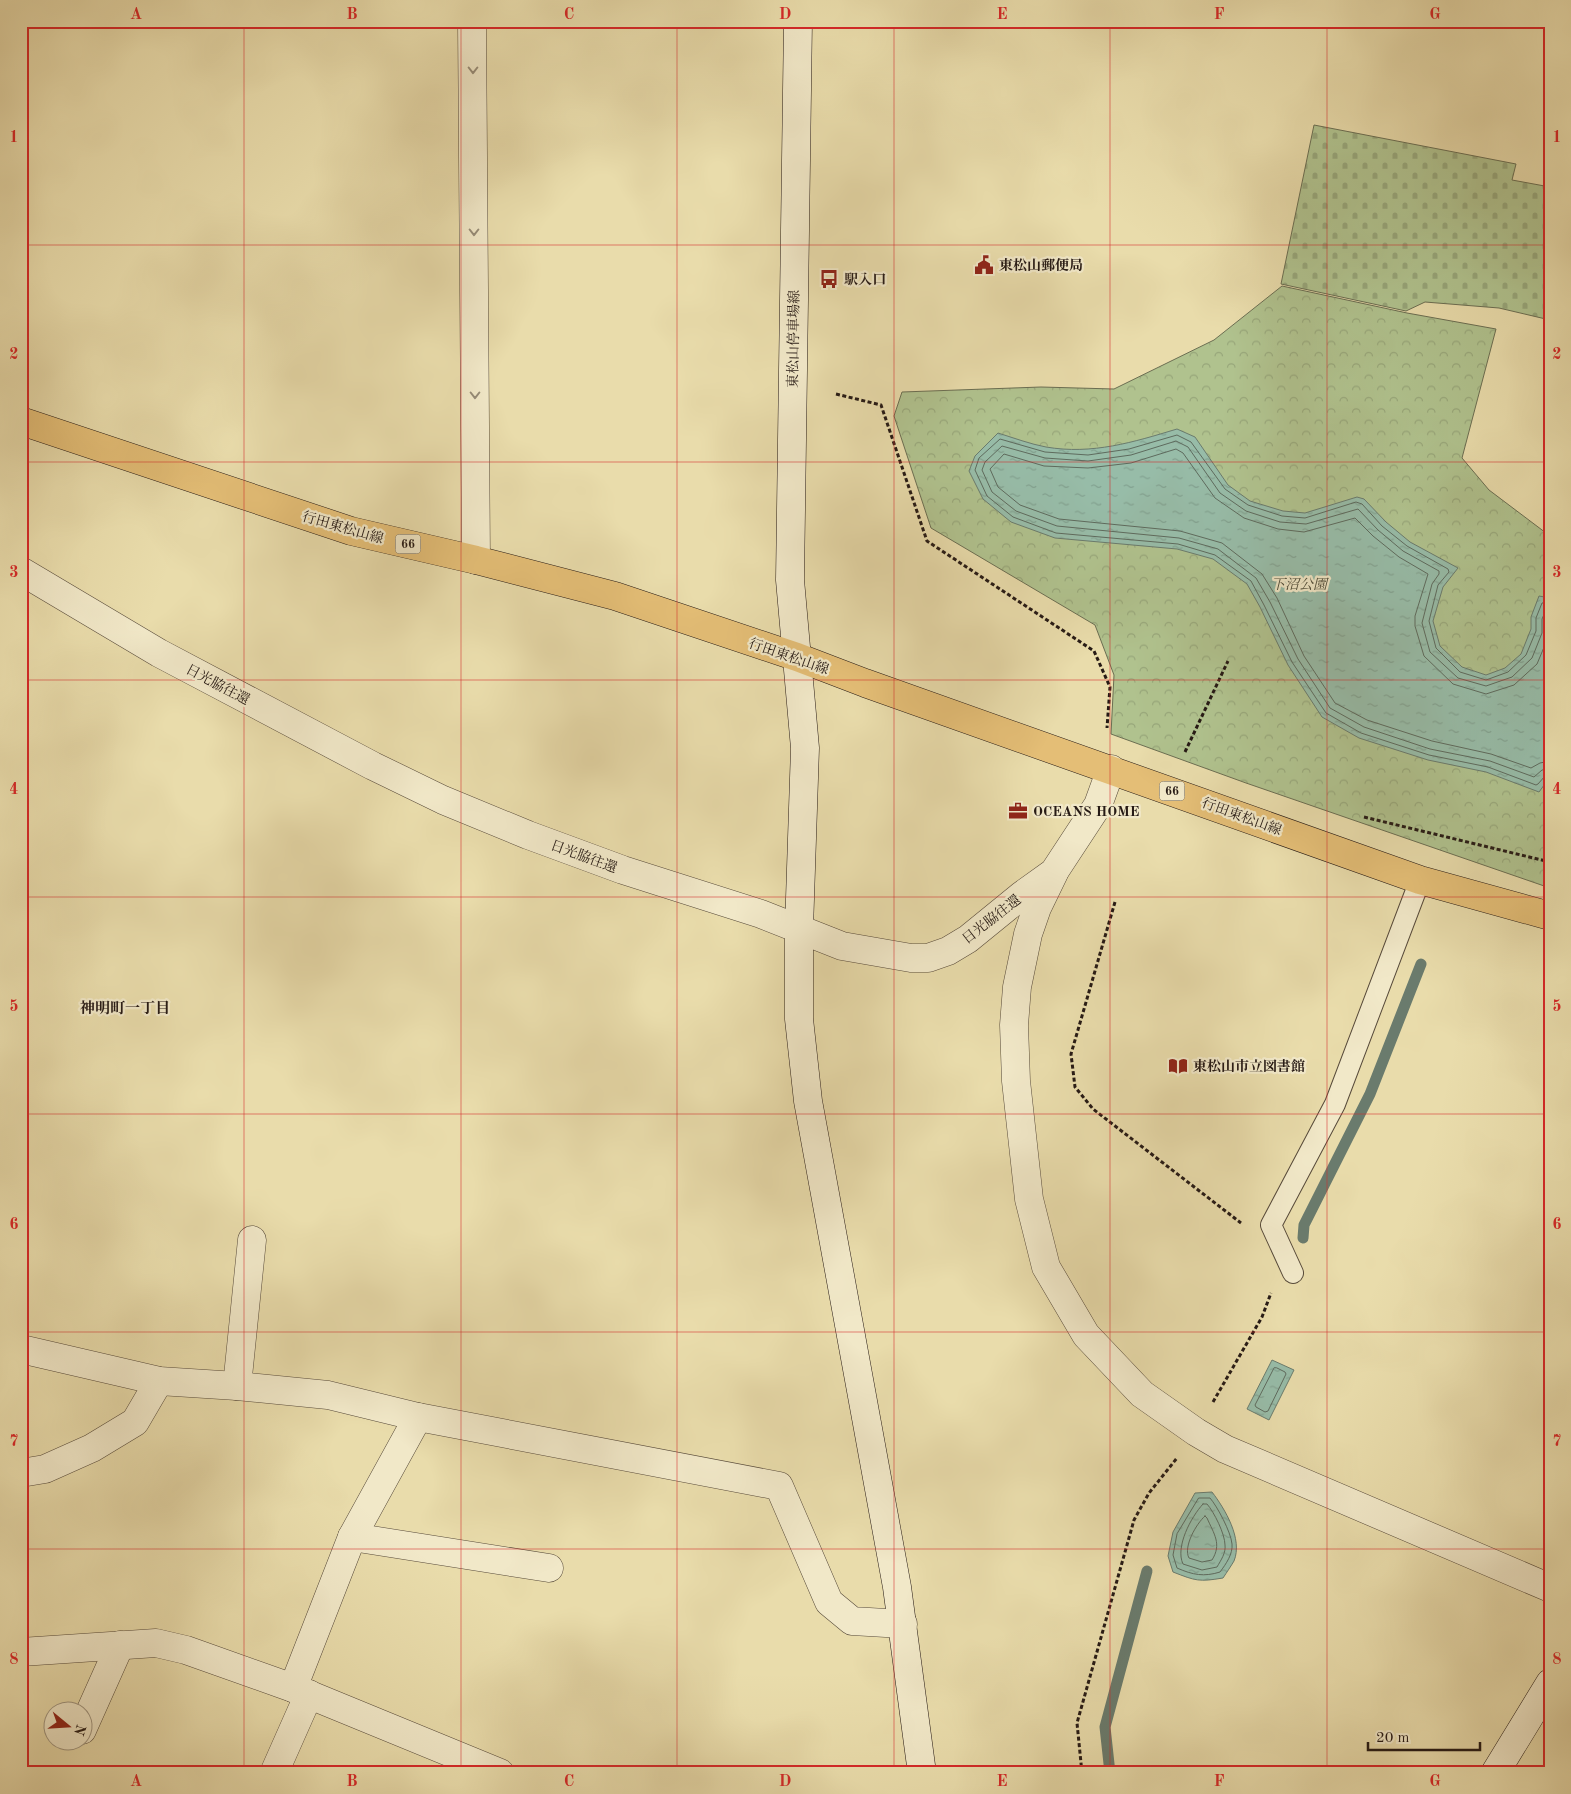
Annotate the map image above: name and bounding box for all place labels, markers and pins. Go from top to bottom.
public building icon: 東松山郵便局 [973,254,995,276]
place label: 東松山郵便局 [999,258,1083,273]
bus stop icon: 駅入口 [818,268,840,290]
place label: 駅入口 [844,272,886,287]
office icon: OCEANS HOME [1007,800,1029,822]
place label: OCEANS HOME [1033,805,1139,819]
library icon: 東松山市立図書館 [1167,1055,1189,1077]
place label: 東松山市立図書館 [1193,1059,1305,1074]

